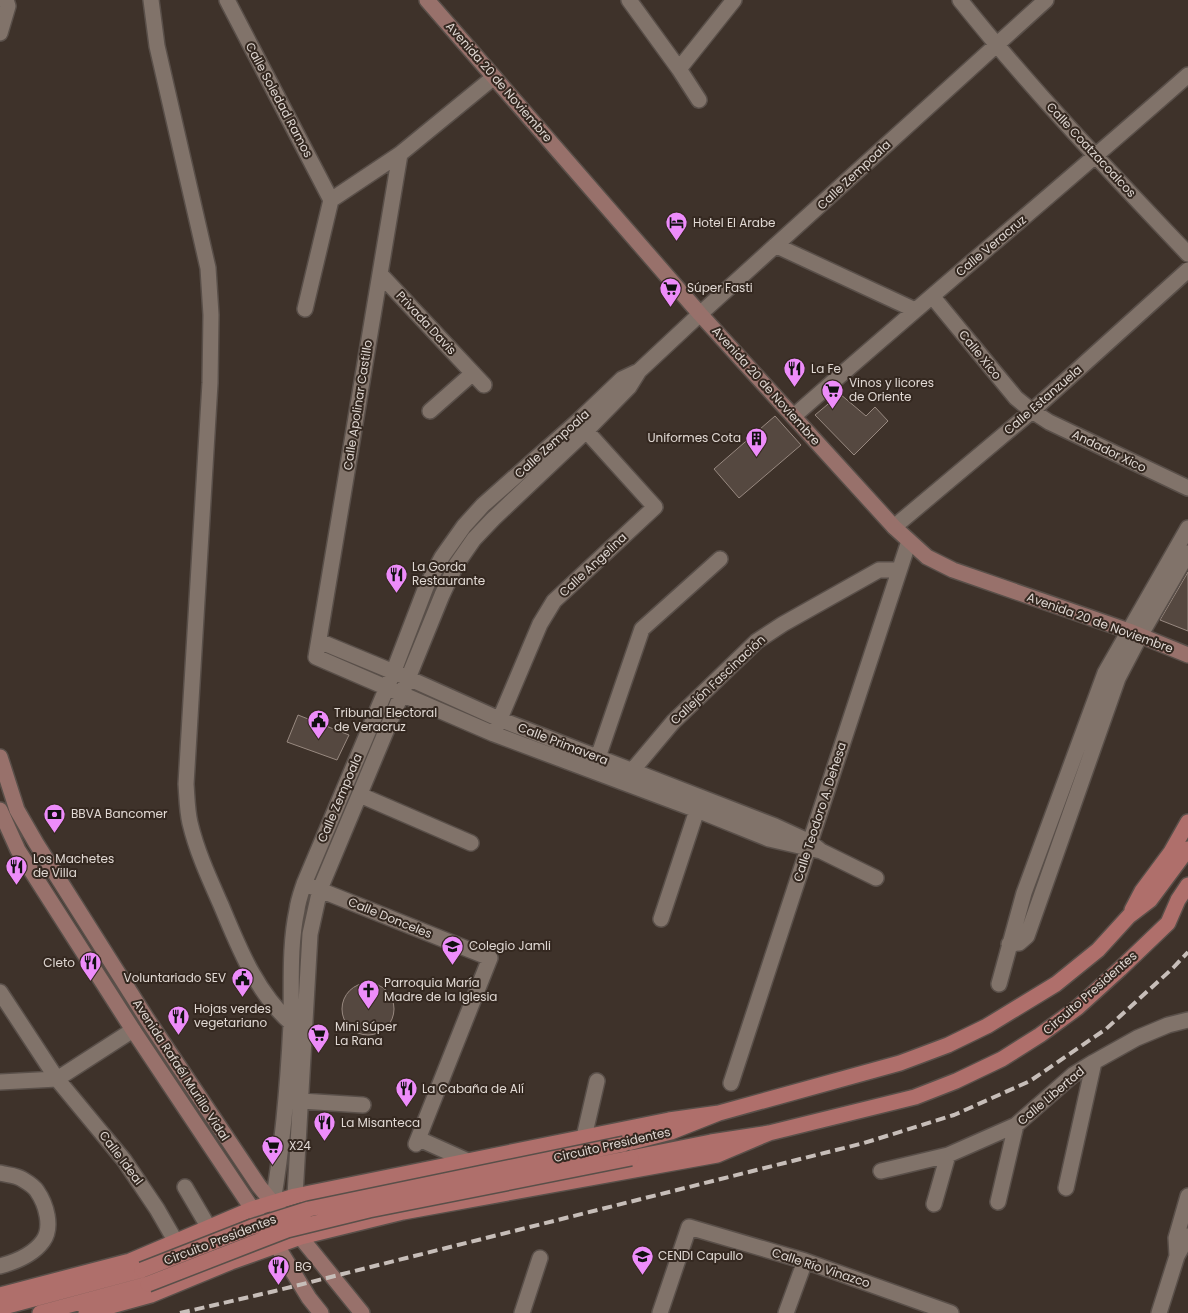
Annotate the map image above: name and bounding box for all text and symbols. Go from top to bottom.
street label: Avenida 20 de Noviembre [442,18,556,145]
street label: Calle Soledad Ramos [242,39,317,160]
street label: Calle Coatzacoalcos [1043,98,1140,201]
street label: Calle Zempoala [813,136,894,213]
hotel icon: Hotel El Arabe [665,211,689,242]
street label: Calle Veracruz [952,211,1029,280]
place label: Hotel El Arabe [693,214,776,231]
supermarket icon: Súper Fasti [659,276,683,307]
place label: Súper Fasti [687,279,753,296]
street label: Privada Davis [392,287,460,358]
street label: Avenida 20 de Noviembre [708,323,824,449]
street label: Calle Xico [955,326,1006,383]
street label: Calle Apolinar Castillo [339,338,376,471]
restaurant icon: La Fe [783,357,807,388]
place label: La Fe [811,360,841,377]
street label: Calle Estanzuela [1000,361,1085,438]
place label: Vinos y licores de Oriente [849,374,934,405]
supermarket icon: Vinos y licores de Oriente [821,378,845,409]
street label: Calle Zempoala [511,405,593,482]
street label: Andador Xico [1069,425,1150,476]
building icon: Uniformes Cota [745,426,769,457]
place label: Uniformes Cota [647,429,741,446]
street label: Calle Angelina [555,529,630,601]
place label: La Gorda Restaurante [412,558,485,589]
restaurant icon: La Gorda Restaurante [384,562,408,593]
street label: Avenida 20 de Noviembre [1025,588,1176,657]
street label: Callejón Fascinación [666,631,769,728]
place label: Tribunal Electoral de Veracruz [334,704,437,735]
public building icon: Tribunal Electoral de Veracruz [306,708,330,739]
street label: Calle Primavera [516,718,611,769]
street label: Calle Teodoro A. Dehesa [789,740,850,884]
street label: Calle Zempoala [313,751,366,845]
bank icon: BBVA Bancomer [43,802,67,833]
place label: BBVA Bancomer [71,805,168,822]
place label: Los Machetes de Villa [33,850,114,881]
restaurant icon: Los Machetes de Villa [5,854,29,885]
street label: Calle Donceles [346,893,435,942]
school or university icon: Colegio Jamli [441,934,465,965]
place label: Colegio Jamli [469,937,551,954]
street label: Circuito Presidentes [1039,947,1140,1038]
restaurant icon: Cleto [79,951,103,982]
place label: Cleto [43,954,75,971]
public building icon: Voluntariado SEV [230,966,254,997]
place label: Voluntariado SEV [124,969,226,986]
place label: Parroquia María Madre de la Iglesia [384,974,498,1005]
church icon: Parroquia María Madre de la Iglesia [356,978,380,1009]
street label: Avenida Rafaél Murillo Vidal [129,996,234,1144]
place label: Hojas verdes vegetariano [194,1000,271,1031]
restaurant icon: Hojas verdes vegetariano [166,1004,190,1035]
place label: Mini Súper La Rana [335,1018,397,1049]
supermarket icon: Mini Súper La Rana [307,1022,331,1053]
street label: Calle Libertad [1014,1063,1088,1129]
restaurant icon: La Cabaña de Alí [394,1077,418,1108]
place label: La Cabaña de Alí [422,1080,524,1097]
restaurant icon: La Misanteca [313,1111,337,1142]
place label: La Misanteca [341,1114,420,1131]
street label: Circuito Presidentes [552,1123,672,1166]
street label: Calle Ideal [96,1127,147,1188]
supermarket icon: X24 [261,1134,285,1165]
place label: X24 [289,1137,311,1154]
street label: Circuito Presidentes [161,1210,279,1269]
school or university icon: CENDI Capullo [630,1244,654,1275]
street label: Calle Río Vinazco [770,1244,873,1292]
place label: CENDI Capullo [658,1247,744,1264]
restaurant icon: BG [267,1255,291,1286]
place label: BG [295,1258,312,1275]

